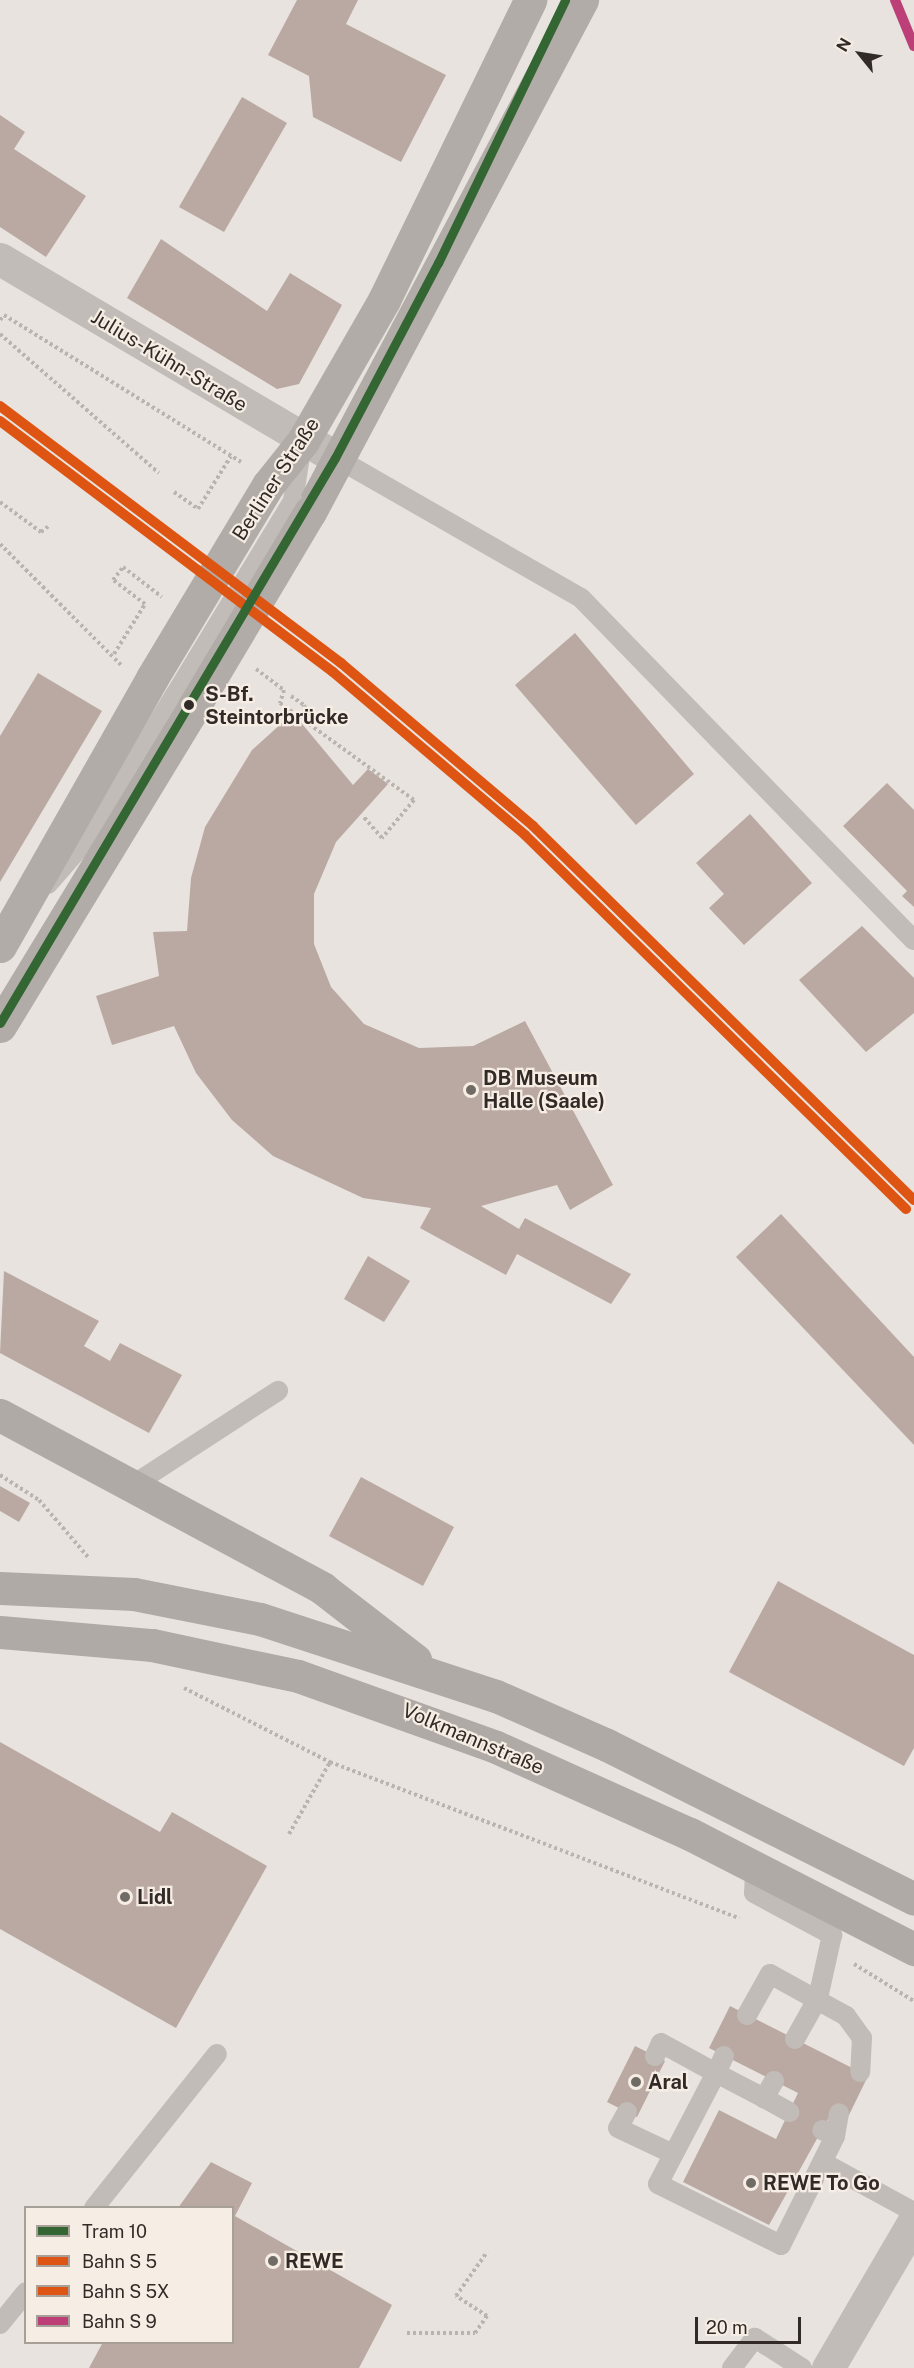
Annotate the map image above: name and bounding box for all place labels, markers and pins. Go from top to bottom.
place label: S-Bf. Steintorbrücke [205,682,348,729]
marker: S-Bf. Steintorbrücke [178,694,200,716]
place label: DB Museum Halle (Saale) [483,1066,605,1113]
marker: DB Museum Halle (Saale) [464,1083,478,1097]
place label: Lidl [137,1885,173,1909]
marker: Lidl [118,1890,132,1904]
place label: Aral [648,2070,688,2094]
marker: Aral [629,2075,643,2089]
place label: REWE To Go [763,2171,880,2195]
marker: REWE To Go [744,2176,758,2190]
place label: REWE [285,2249,344,2273]
marker: REWE [266,2254,280,2268]

